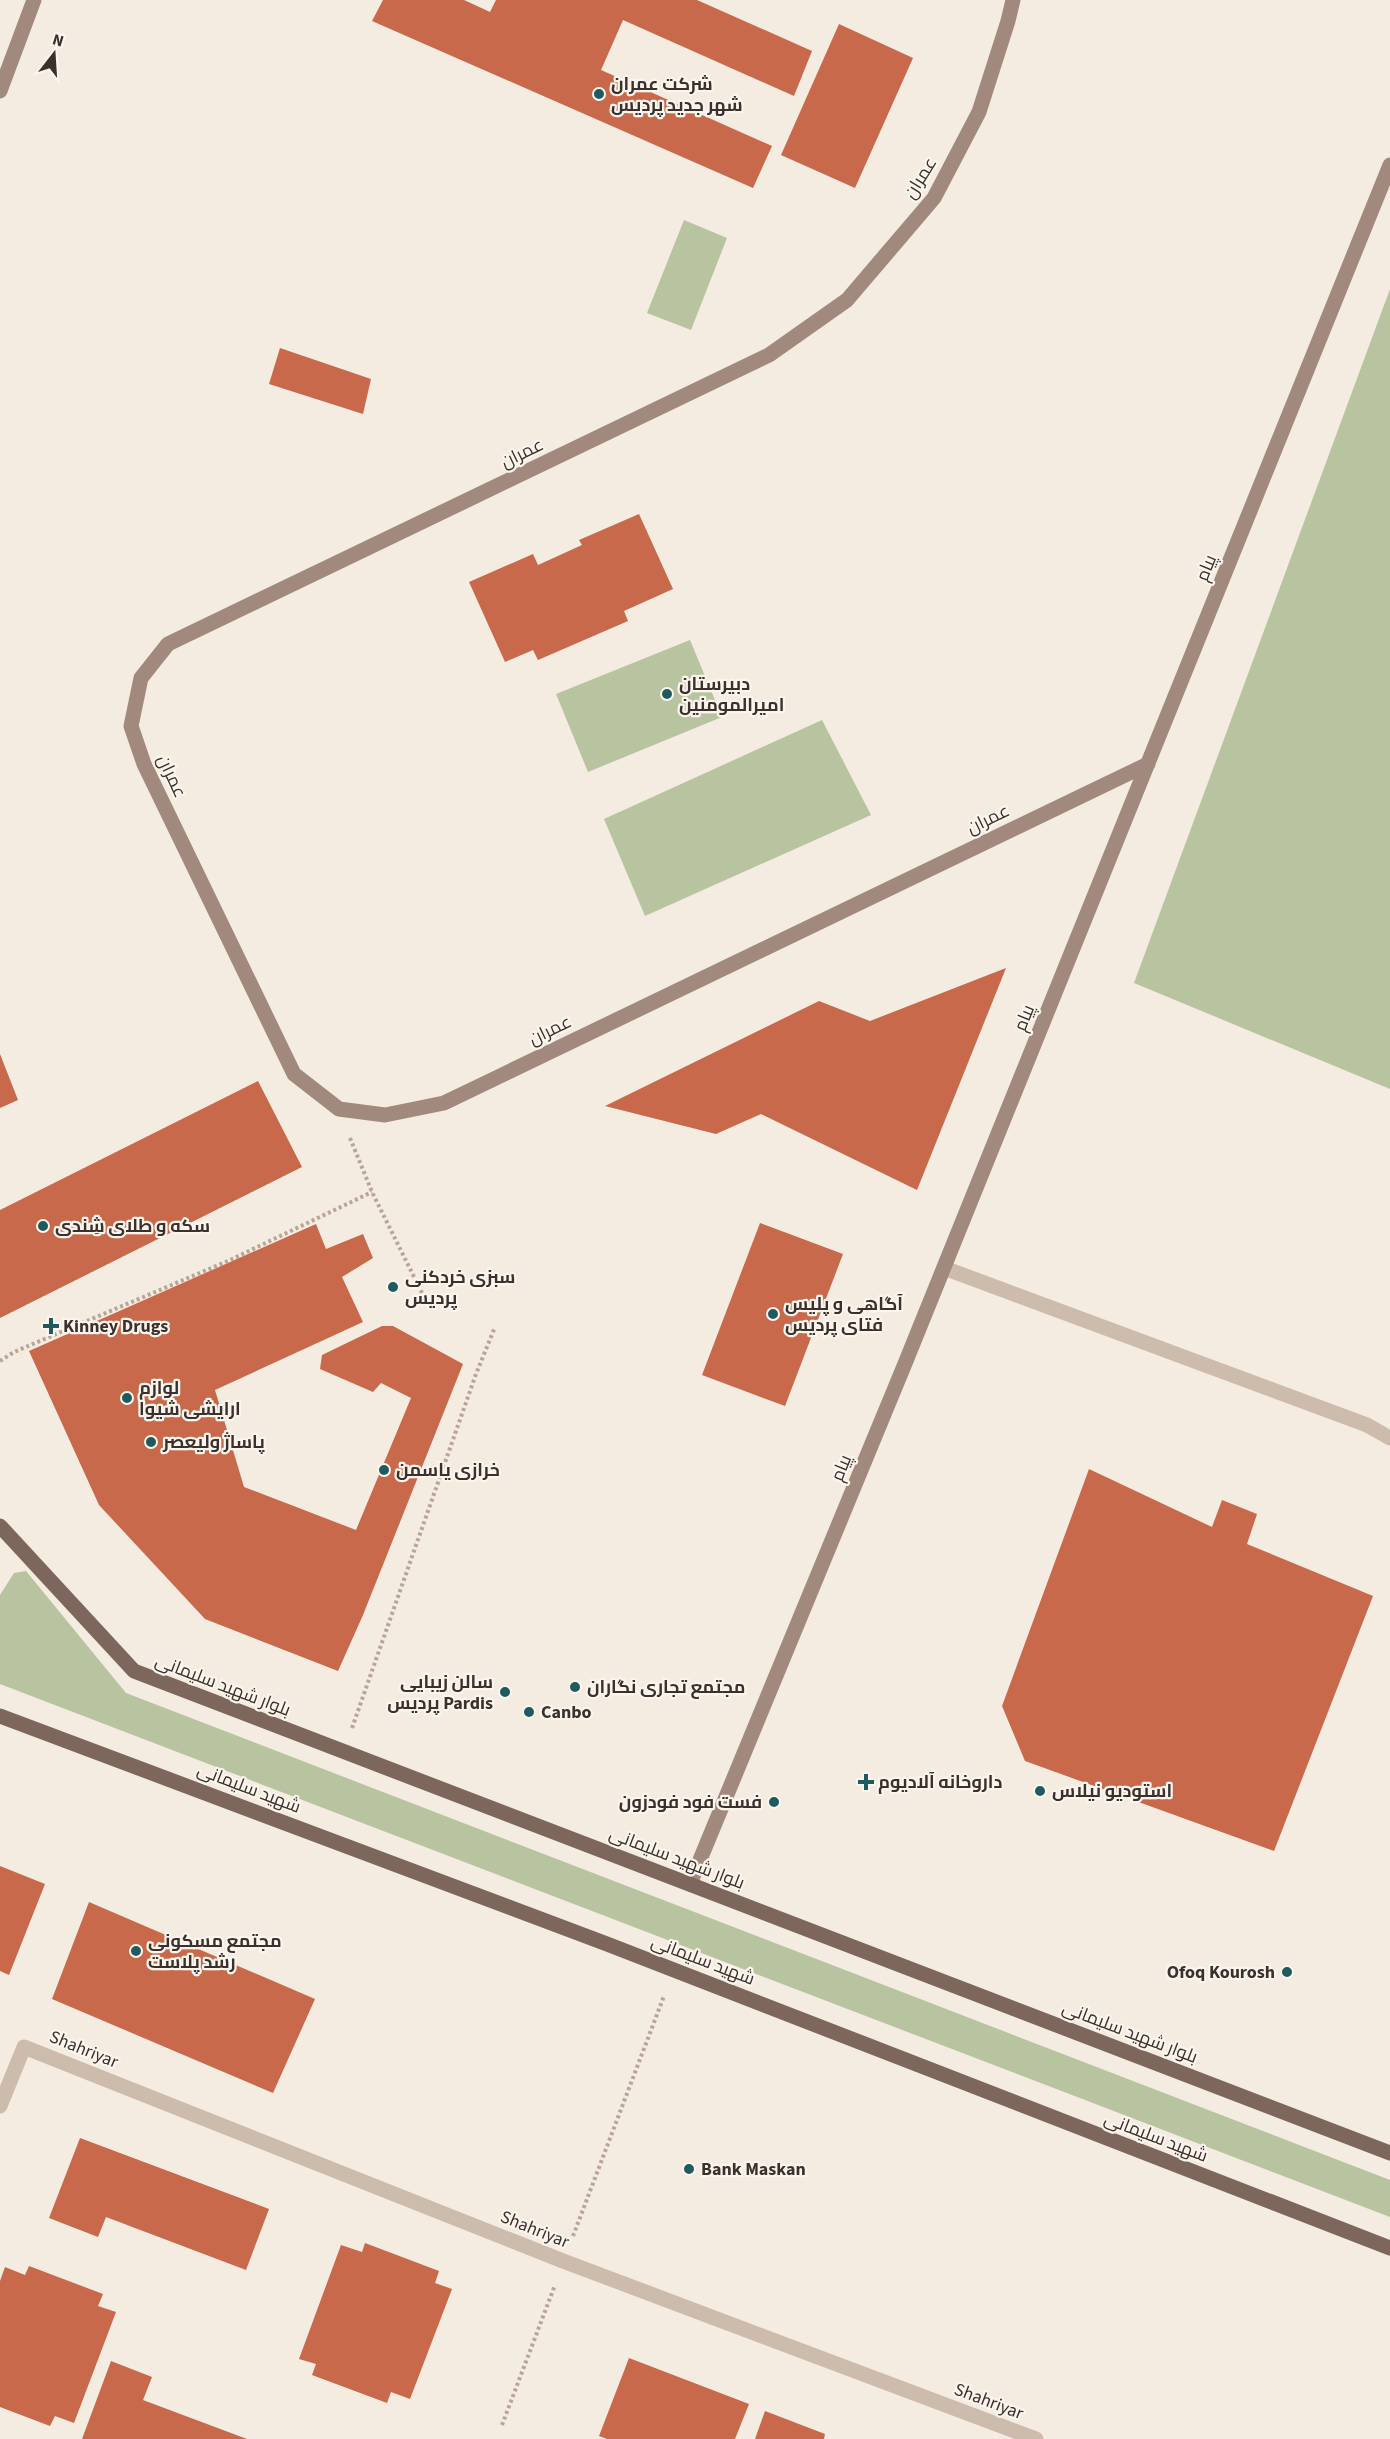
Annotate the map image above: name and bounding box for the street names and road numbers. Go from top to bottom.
street label: عمران [898,153,943,204]
street label: عمران [496,432,548,475]
street label: پیام [1190,551,1223,585]
street label: عمران [151,751,192,802]
street label: عمران [962,798,1014,841]
street label: پیام [1008,1001,1041,1035]
street label: عمران [524,1009,576,1052]
street label: پیام [825,1451,858,1485]
street label: بلوار شهید سلیمانی [152,1648,294,1723]
street label: شهید سلیمانی [193,1757,304,1820]
street label: بلوار شهید سلیمانی [606,1821,748,1896]
street label: شهید سلیمانی [647,1929,758,1992]
street label: بلوار شهید سلیمانی [1059,1995,1201,2070]
street label: Shahriyar [46,2024,123,2075]
street label: شهید سلیمانی [1100,2106,1211,2169]
street label: Shahriyar [497,2204,574,2255]
street label: Shahriyar [951,2377,1028,2426]

